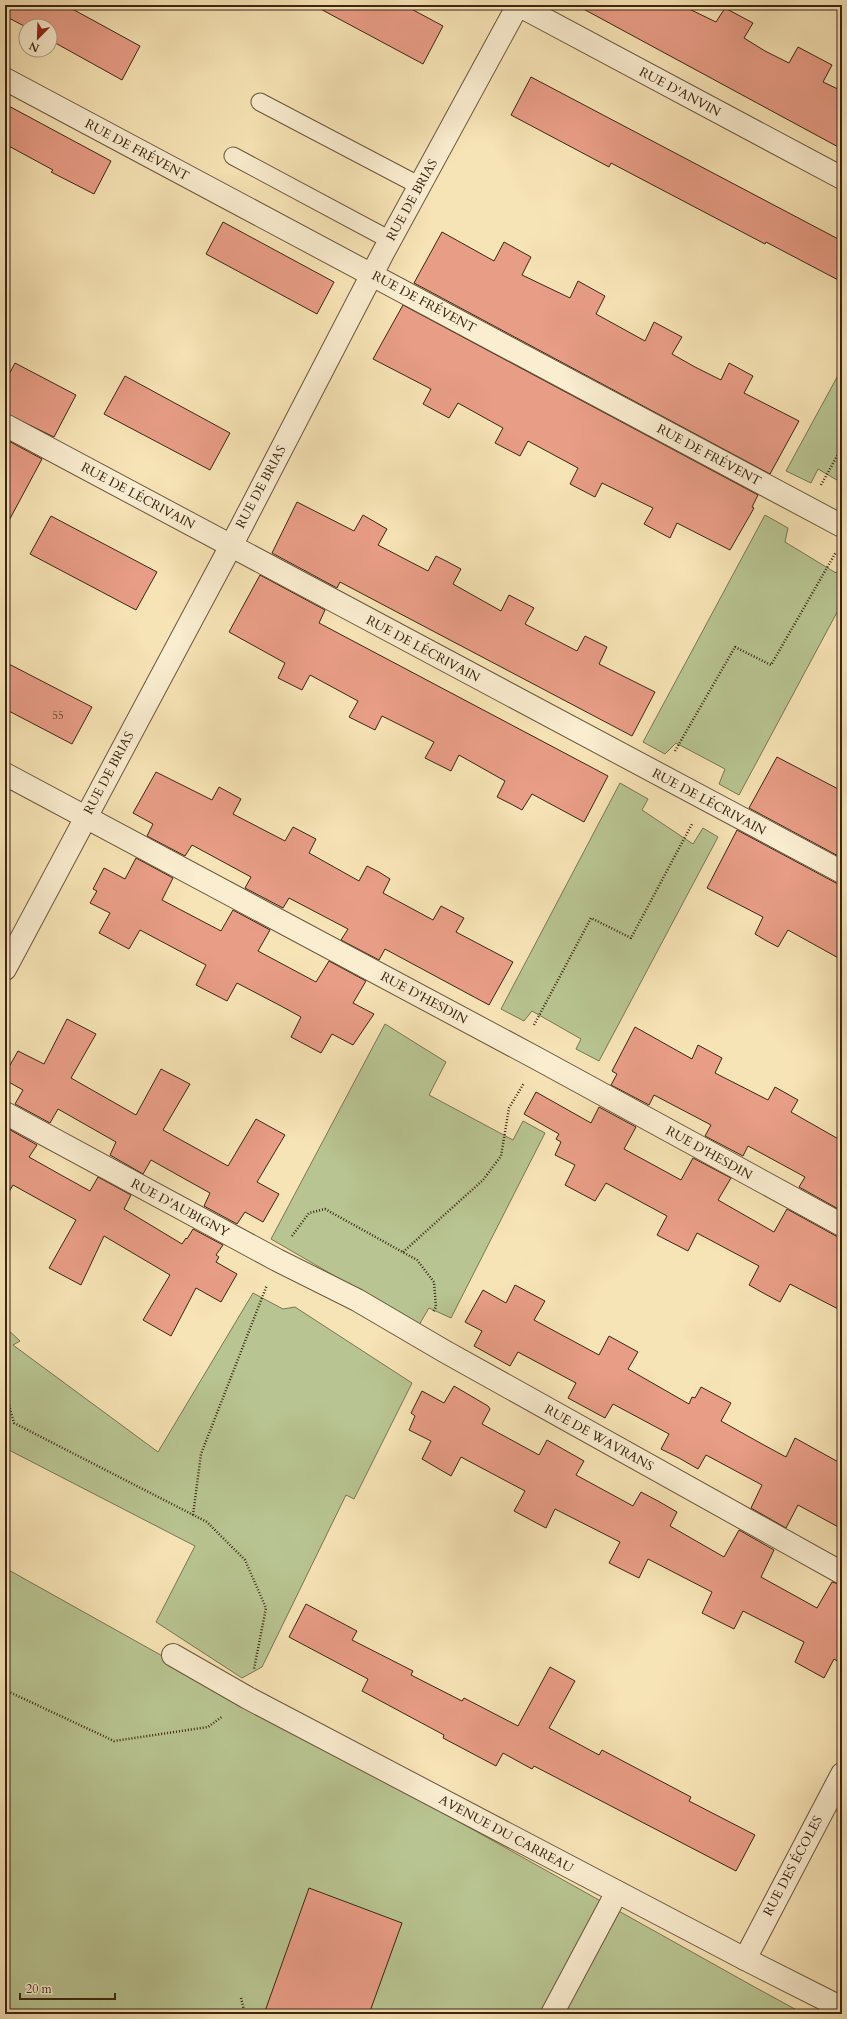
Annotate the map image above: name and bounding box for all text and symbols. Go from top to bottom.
north arrow [18,18,58,58]
text: N [27,38,42,56]
street label: RUE D'ANVIN [636,63,724,121]
street label: RUE DE FRÉVENT [82,115,193,185]
street label: RUE DE BRIAS [382,156,442,244]
street label: RUE DE FRÉVENT [369,267,480,337]
street label: RUE DE FRÉVENT [654,420,765,490]
street label: RUE DE BRIAS [232,442,290,532]
street label: RUE DE LÉCRIVAIN [78,458,198,534]
street label: RUE DE LÉCRIVAIN [363,611,483,687]
house number: 55 [52,708,64,723]
street label: RUE DE BRIAS [80,728,138,818]
street label: RUE DE LÉCRIVAIN [649,764,769,840]
street label: RUE D'HESDIN [377,967,471,1029]
street label: RUE D'HESDIN [663,1122,755,1184]
street label: RUE D'AUBIGNY [128,1175,233,1242]
street label: RUE DE WAVRANS [541,1400,657,1476]
street label: AVENUE DU CARREAU [436,1791,577,1877]
street label: RUE DES ÉCOLES [759,1813,827,1919]
scale bar [20,1975,115,2001]
text: 20 m [26,1981,53,1997]

